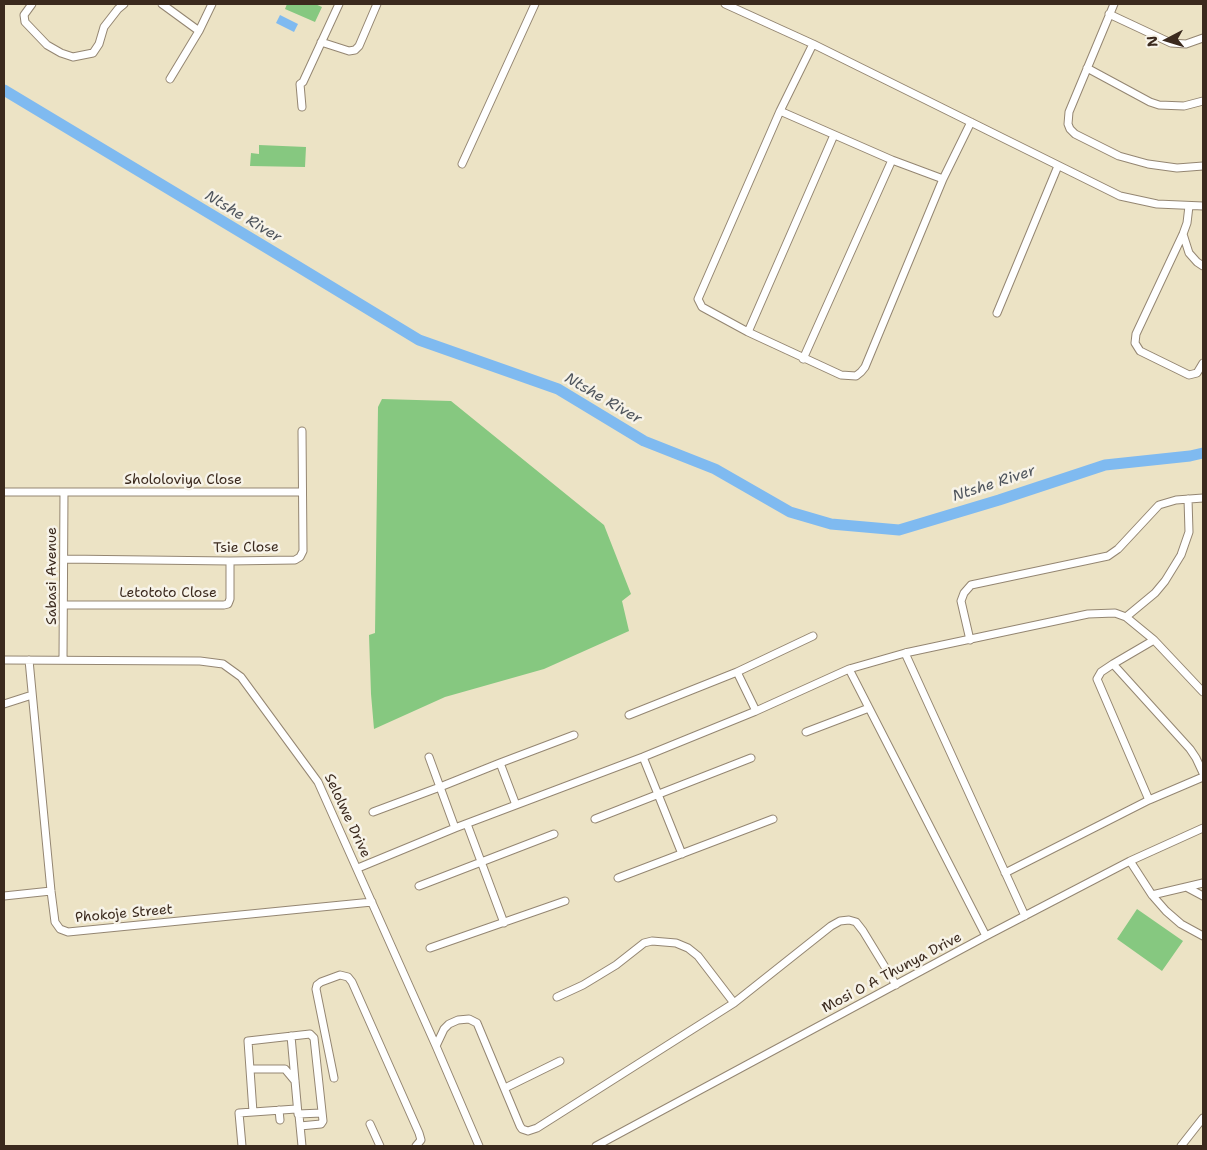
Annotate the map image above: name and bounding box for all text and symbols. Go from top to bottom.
north arrow [1142,15,1192,65]
text: N [1143,35,1162,48]
water label: Ntshe River [201,187,285,247]
water label: Ntshe River [561,370,645,428]
water label: Ntshe River [950,462,1038,506]
street label: Shololoviya Close [124,472,242,488]
street label: Sabasi Avenue [44,527,60,625]
street label: Tsie Close [213,539,279,557]
street label: Letototo Close [119,585,217,601]
street label: Selolwe Drive [320,771,374,861]
street label: Phokoje Street [74,901,174,927]
street label: Mosi O A Thunya Drive [819,929,965,1017]

